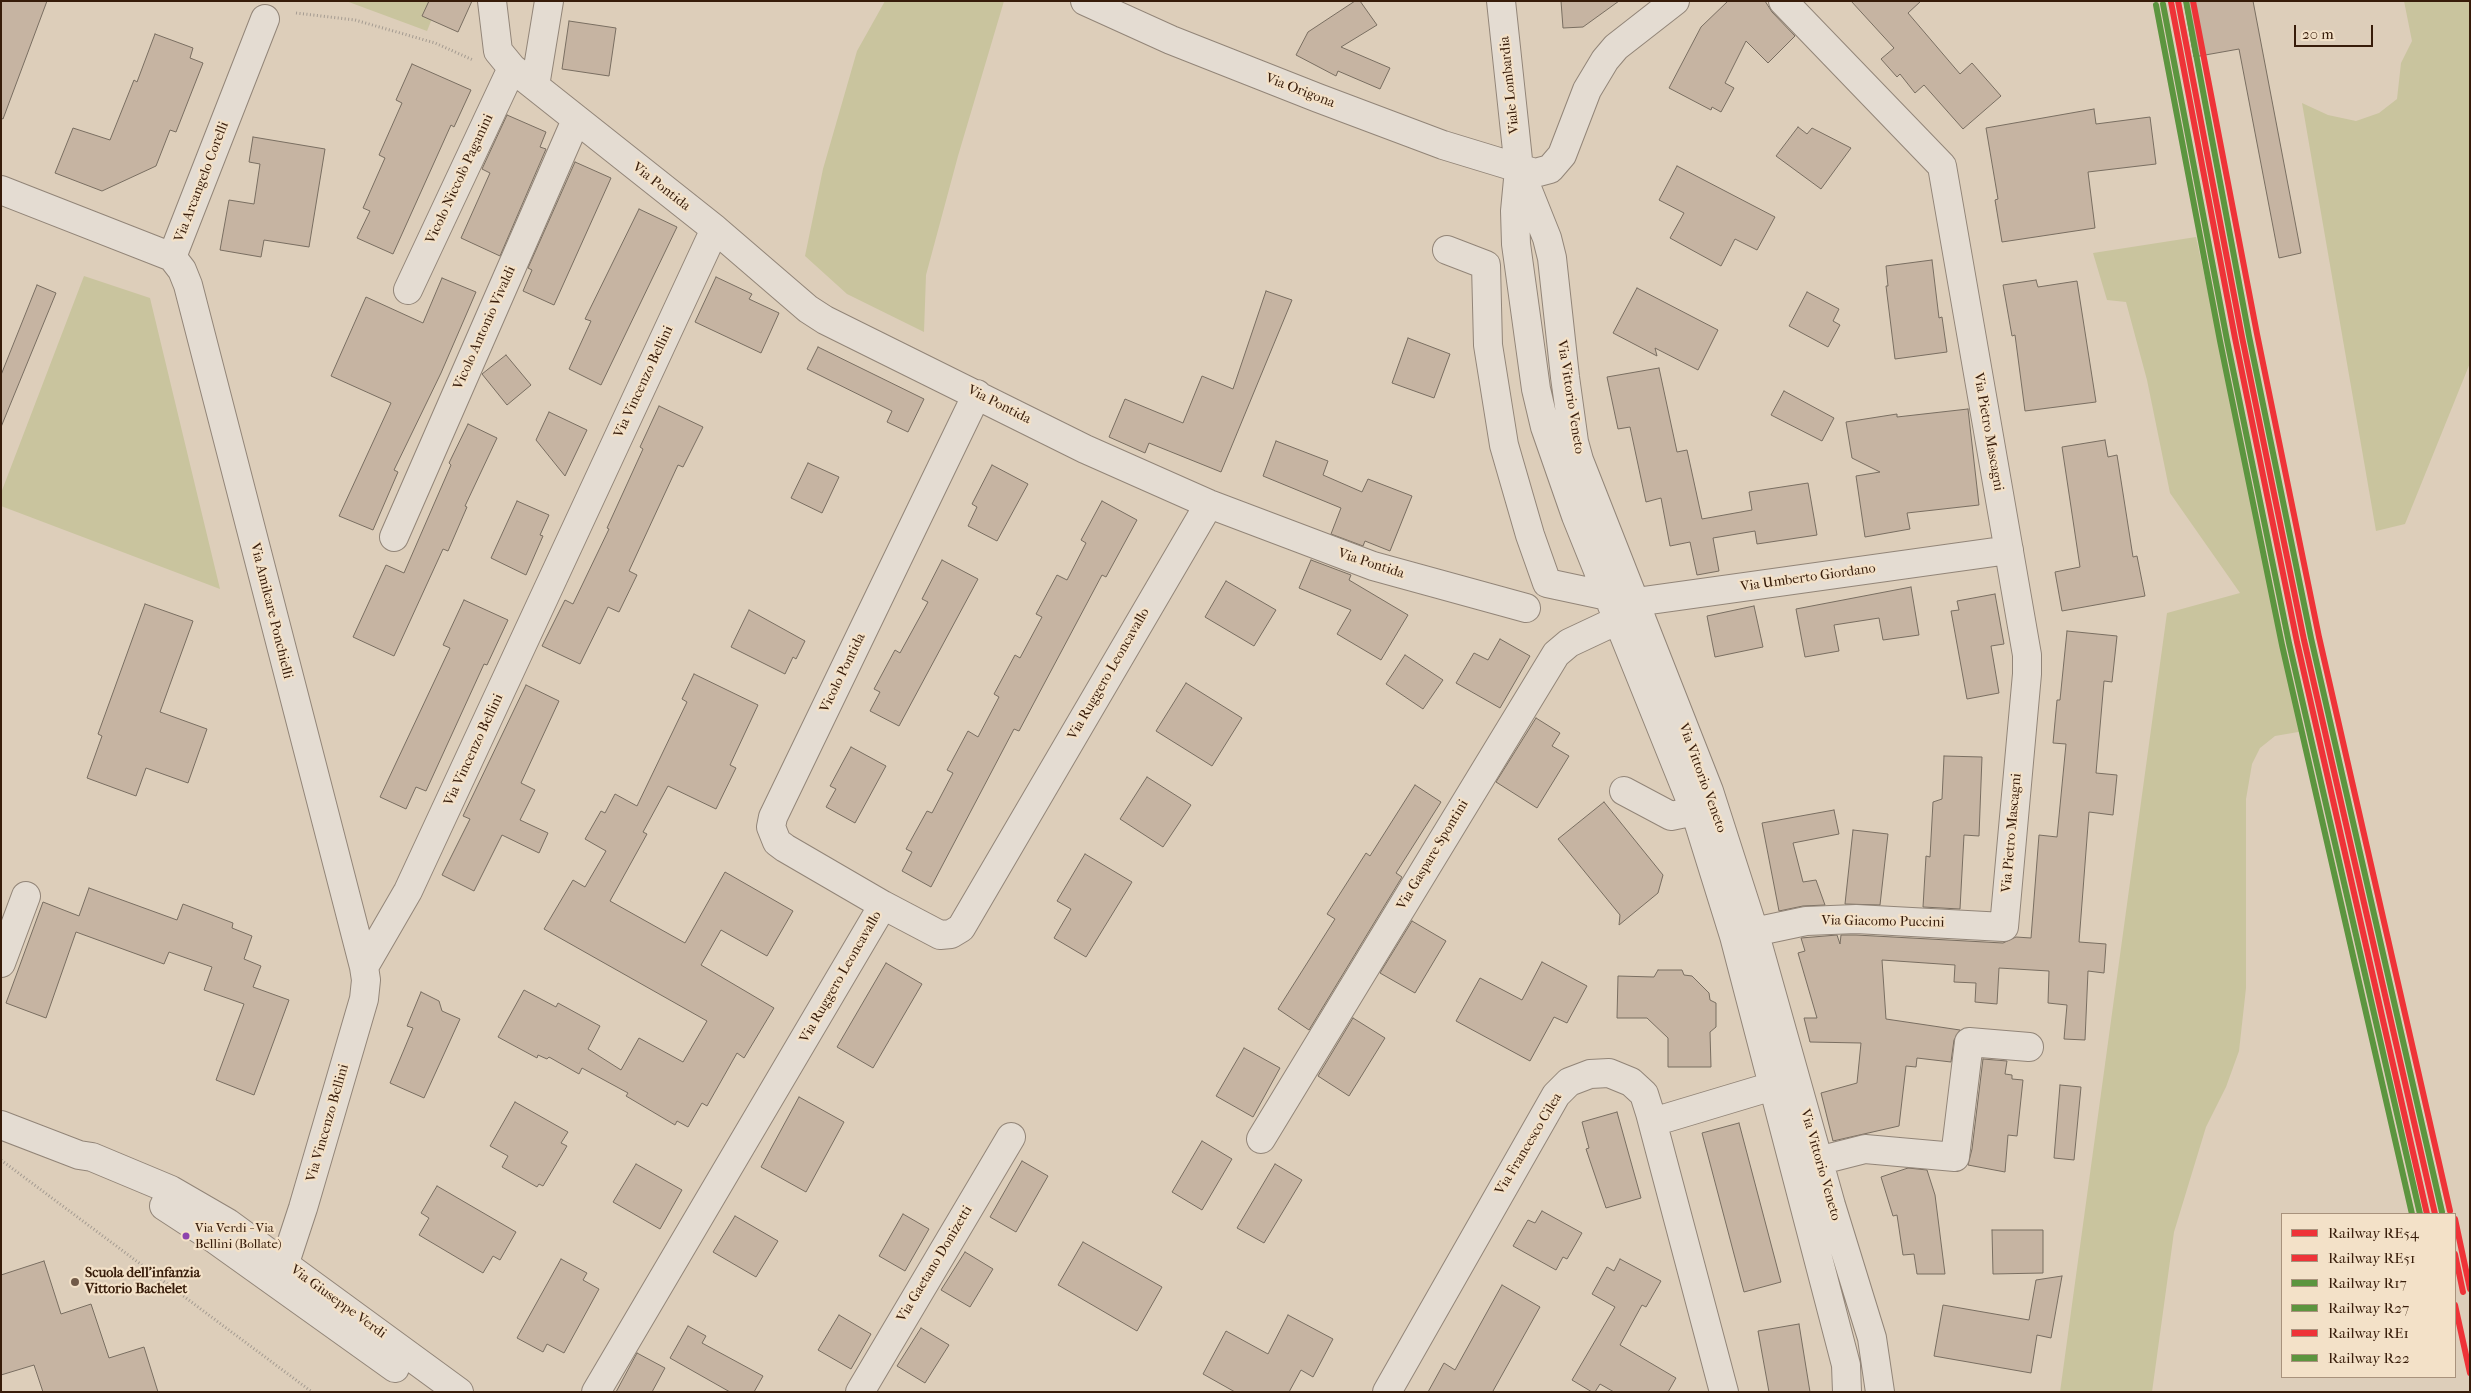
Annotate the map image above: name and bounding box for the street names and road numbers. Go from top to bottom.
street label: Viale Lombardia [1497,35,1523,135]
street label: Via Origona [1263,70,1337,112]
street label: Vicolo Niccolò Paganini [423,111,497,247]
street label: Via Arcangelo Corelli [171,119,233,245]
street label: Via Pontida [629,159,693,215]
street label: Vicolo Antonio Vivaldi [450,264,520,392]
street label: Via Vincenzo Bellini [611,323,677,441]
street label: Via Vittorio Veneto [1553,339,1587,455]
street label: Via Pietro Mascagni [1969,371,2007,493]
street label: Via Pontida [964,382,1034,428]
street label: Via Amilcare Ponchielli [246,541,296,681]
street label: Via Pontida [1336,545,1406,583]
street label: Via Umberto Giordano [1739,560,1877,596]
street label: Via Ruggero Leoncavallo [1064,605,1154,743]
street label: Vicolo Pontida [817,630,869,716]
street label: Via Vincenzo Bellini [441,691,507,809]
street label: Via Vittorio Veneto [1674,721,1730,835]
street label: Via Pietro Mascagni [1998,773,2026,893]
street label: Via Gaspare Spontini [1394,797,1472,913]
street label: Via Ruggero Leoncavallo [796,908,886,1046]
street label: Via Giacomo Puccini [1821,913,1945,931]
street label: Via Vincenzo Bellini [303,1062,353,1184]
street label: Via Francesco Cilea [1492,1090,1566,1198]
street label: Via Vittorio Veneto [1796,1107,1844,1223]
street label: Via Gaetano Donizetti [894,1203,976,1325]
street label: Via Giuseppe Verdi [287,1262,389,1342]

